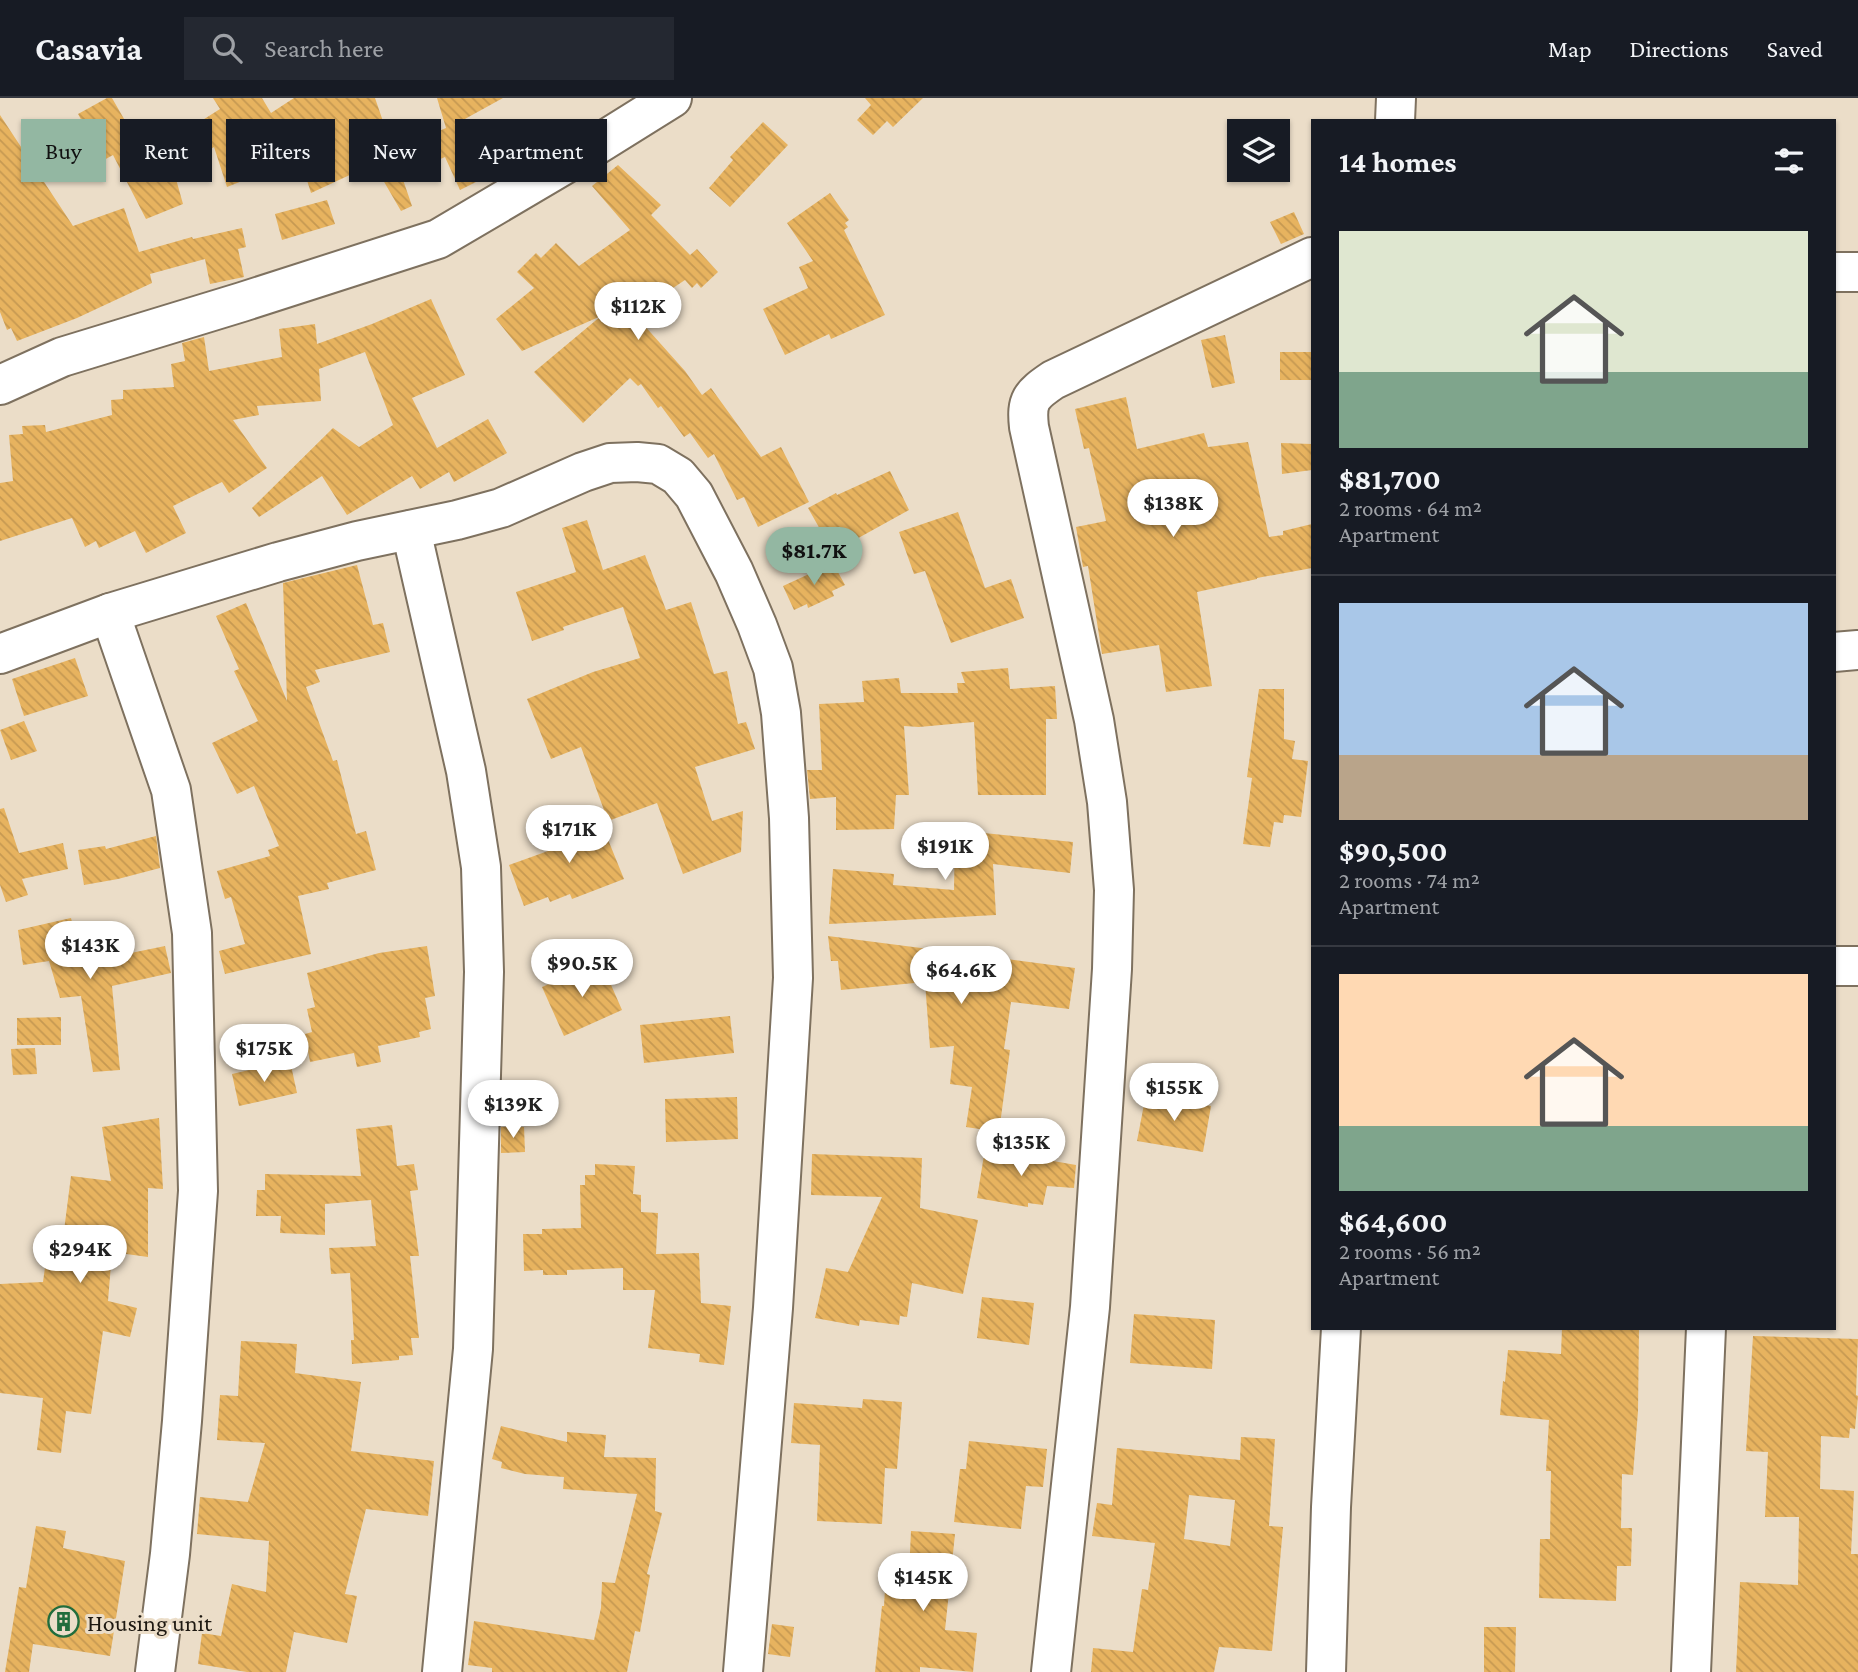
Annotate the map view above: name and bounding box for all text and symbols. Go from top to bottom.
search box [184,17,674,80]
icon: search [208,29,246,67]
text: Casavia [35,30,142,67]
text: Search here [264,34,384,63]
text: Map [1548,35,1592,62]
text: Directions [1630,35,1729,62]
text: Saved [1767,35,1823,62]
chip: Buy [21,119,106,182]
chip: Rent [120,119,212,182]
chip: Filters [226,119,335,182]
chip: New [349,119,441,182]
chip: Apartment [455,119,607,182]
map controls [1227,119,1290,182]
button: layers [1227,119,1290,182]
icon: filters [1770,142,1808,180]
text: 14 homes [1339,145,1457,178]
icon: home [1511,276,1637,402]
pin: $112K [589,282,687,342]
text: $112K [610,292,666,318]
text: $81,700 [1339,462,1441,495]
pin: $138K [1124,480,1222,539]
text: $138K [1143,489,1203,515]
text: 2 rooms · 64 m² [1339,495,1482,521]
text: Apartment [1339,521,1439,547]
pin: $81.7K [757,528,871,587]
text: $81.7K [781,537,847,563]
icon: home [1511,648,1637,774]
pin: $171K [520,806,618,865]
text: $171K [542,815,596,841]
pin: $191K [896,822,994,882]
text: $191K [917,832,973,858]
text: $90,500 [1339,834,1447,867]
text: 2 rooms · 74 m² [1339,867,1480,893]
text: Apartment [1339,893,1439,919]
pin: $143K [41,922,139,981]
text: $143K [61,931,119,957]
pin: $90.5K [525,940,639,999]
pin: $64.6K [904,946,1018,1006]
text: $90.5K [547,949,617,975]
text: $64.6K [926,956,996,982]
icon: home [1511,1019,1637,1145]
pin: $175K [215,1024,313,1084]
text: $175K [236,1034,292,1060]
pin: $155K [1125,1063,1223,1123]
text: $155K [1145,1073,1203,1099]
pin: $139K [464,1080,562,1140]
text: $139K [484,1090,542,1116]
pin: $135K [972,1118,1070,1178]
text: $135K [992,1128,1050,1154]
text: $64,600 [1339,1205,1448,1238]
pin: $294K [31,1226,129,1285]
text: $294K [49,1235,111,1261]
text: 2 rooms · 56 m² [1339,1238,1481,1264]
text: Apartment [1339,1264,1439,1290]
pin: $145K [874,1554,972,1613]
text: $145K [894,1563,952,1589]
building icon: Housing unit [47,1605,81,1639]
place label: Housing unit [87,1609,213,1636]

